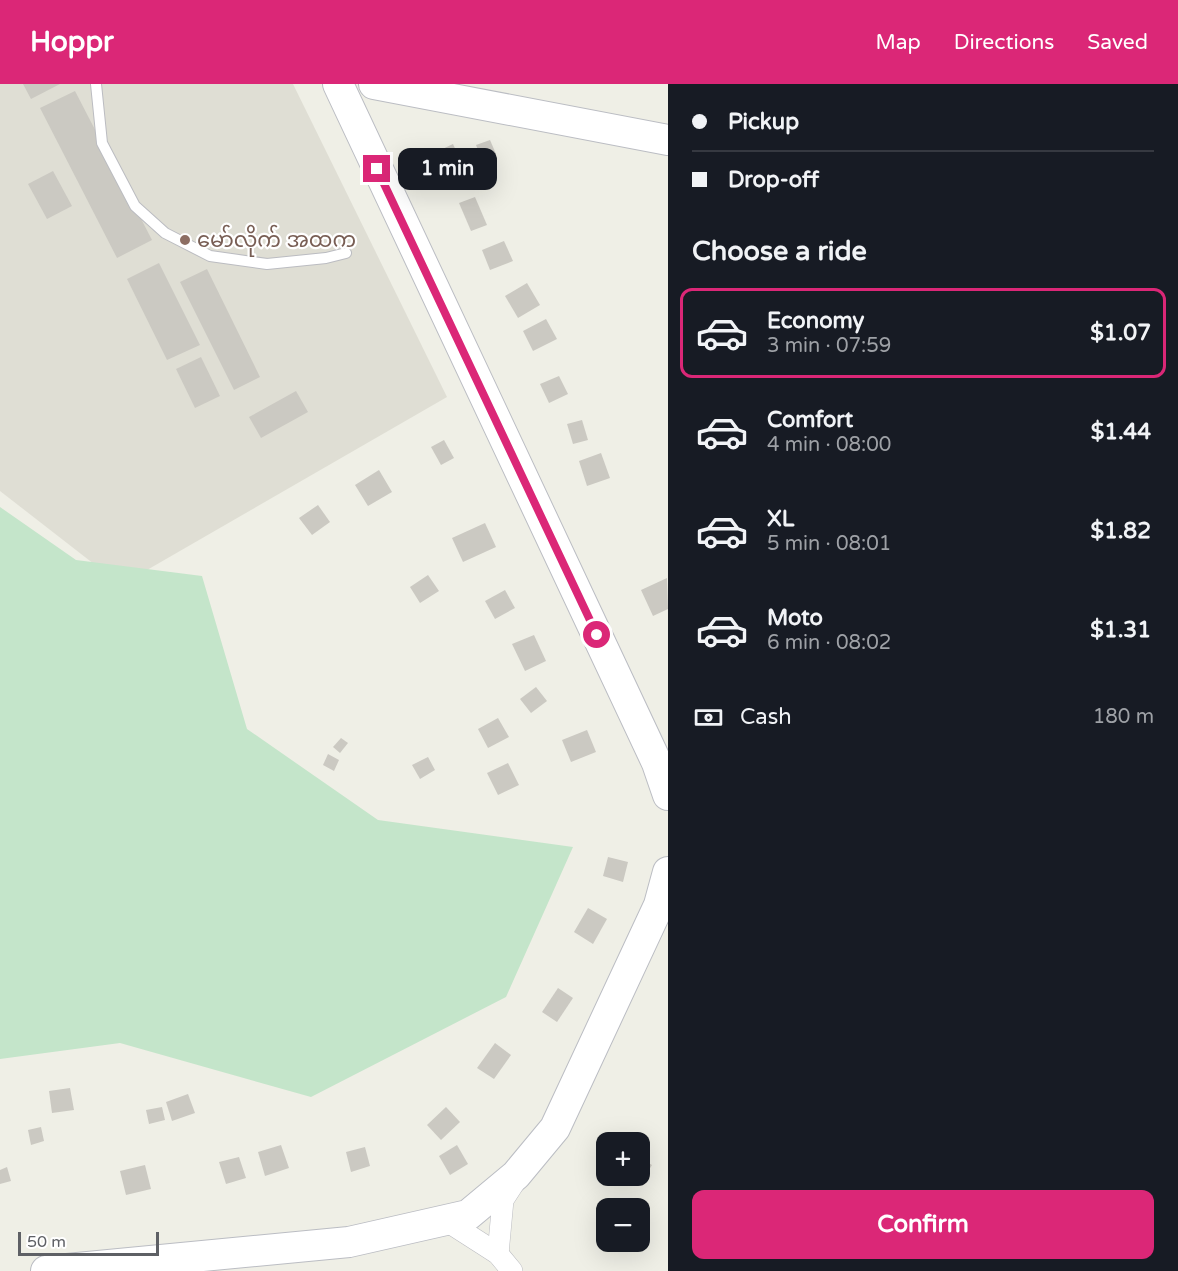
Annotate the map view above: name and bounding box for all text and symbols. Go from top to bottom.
text: Hoppr [30,25,114,59]
text: Map [875,30,921,55]
text: Directions [954,30,1054,55]
text: Saved [1087,30,1148,55]
text: Pickup [728,109,799,135]
callout: 1 min [398,148,497,190]
route end [363,155,390,182]
text: 1 min [421,157,474,181]
text: Drop-off [728,167,819,193]
place label: မော်လိုက် အထက [197,224,356,257]
marker: မော်လိုက် အထက [178,233,192,247]
text: Choose a ride [692,235,867,268]
icon: car [695,306,749,360]
text: Economy [767,308,864,334]
text: $1.07 [1090,320,1151,346]
text: 3 min · 07:59 [767,334,891,358]
icon: car [695,405,749,459]
text: Comfort [767,407,853,433]
text: $1.44 [1091,419,1151,445]
text: 4 min · 08:00 [767,433,891,457]
icon: car [695,504,749,558]
text: XL [767,506,794,532]
text: $1.82 [1090,518,1151,544]
text: 5 min · 08:01 [767,532,891,556]
icon: car [695,603,749,657]
text: Moto [767,605,823,631]
text: $1.31 [1090,617,1151,643]
route start [583,621,610,648]
text: 6 min · 08:02 [767,631,891,655]
icon: cash [692,701,725,734]
text: Cash [740,704,792,730]
text: 180 m [1093,705,1154,729]
map controls [596,1132,650,1252]
button: + [596,1132,650,1186]
button: Confirm [692,1190,1154,1259]
button: − [596,1198,650,1252]
scale bar [18,1229,159,1256]
text: 50 m [27,1232,66,1252]

